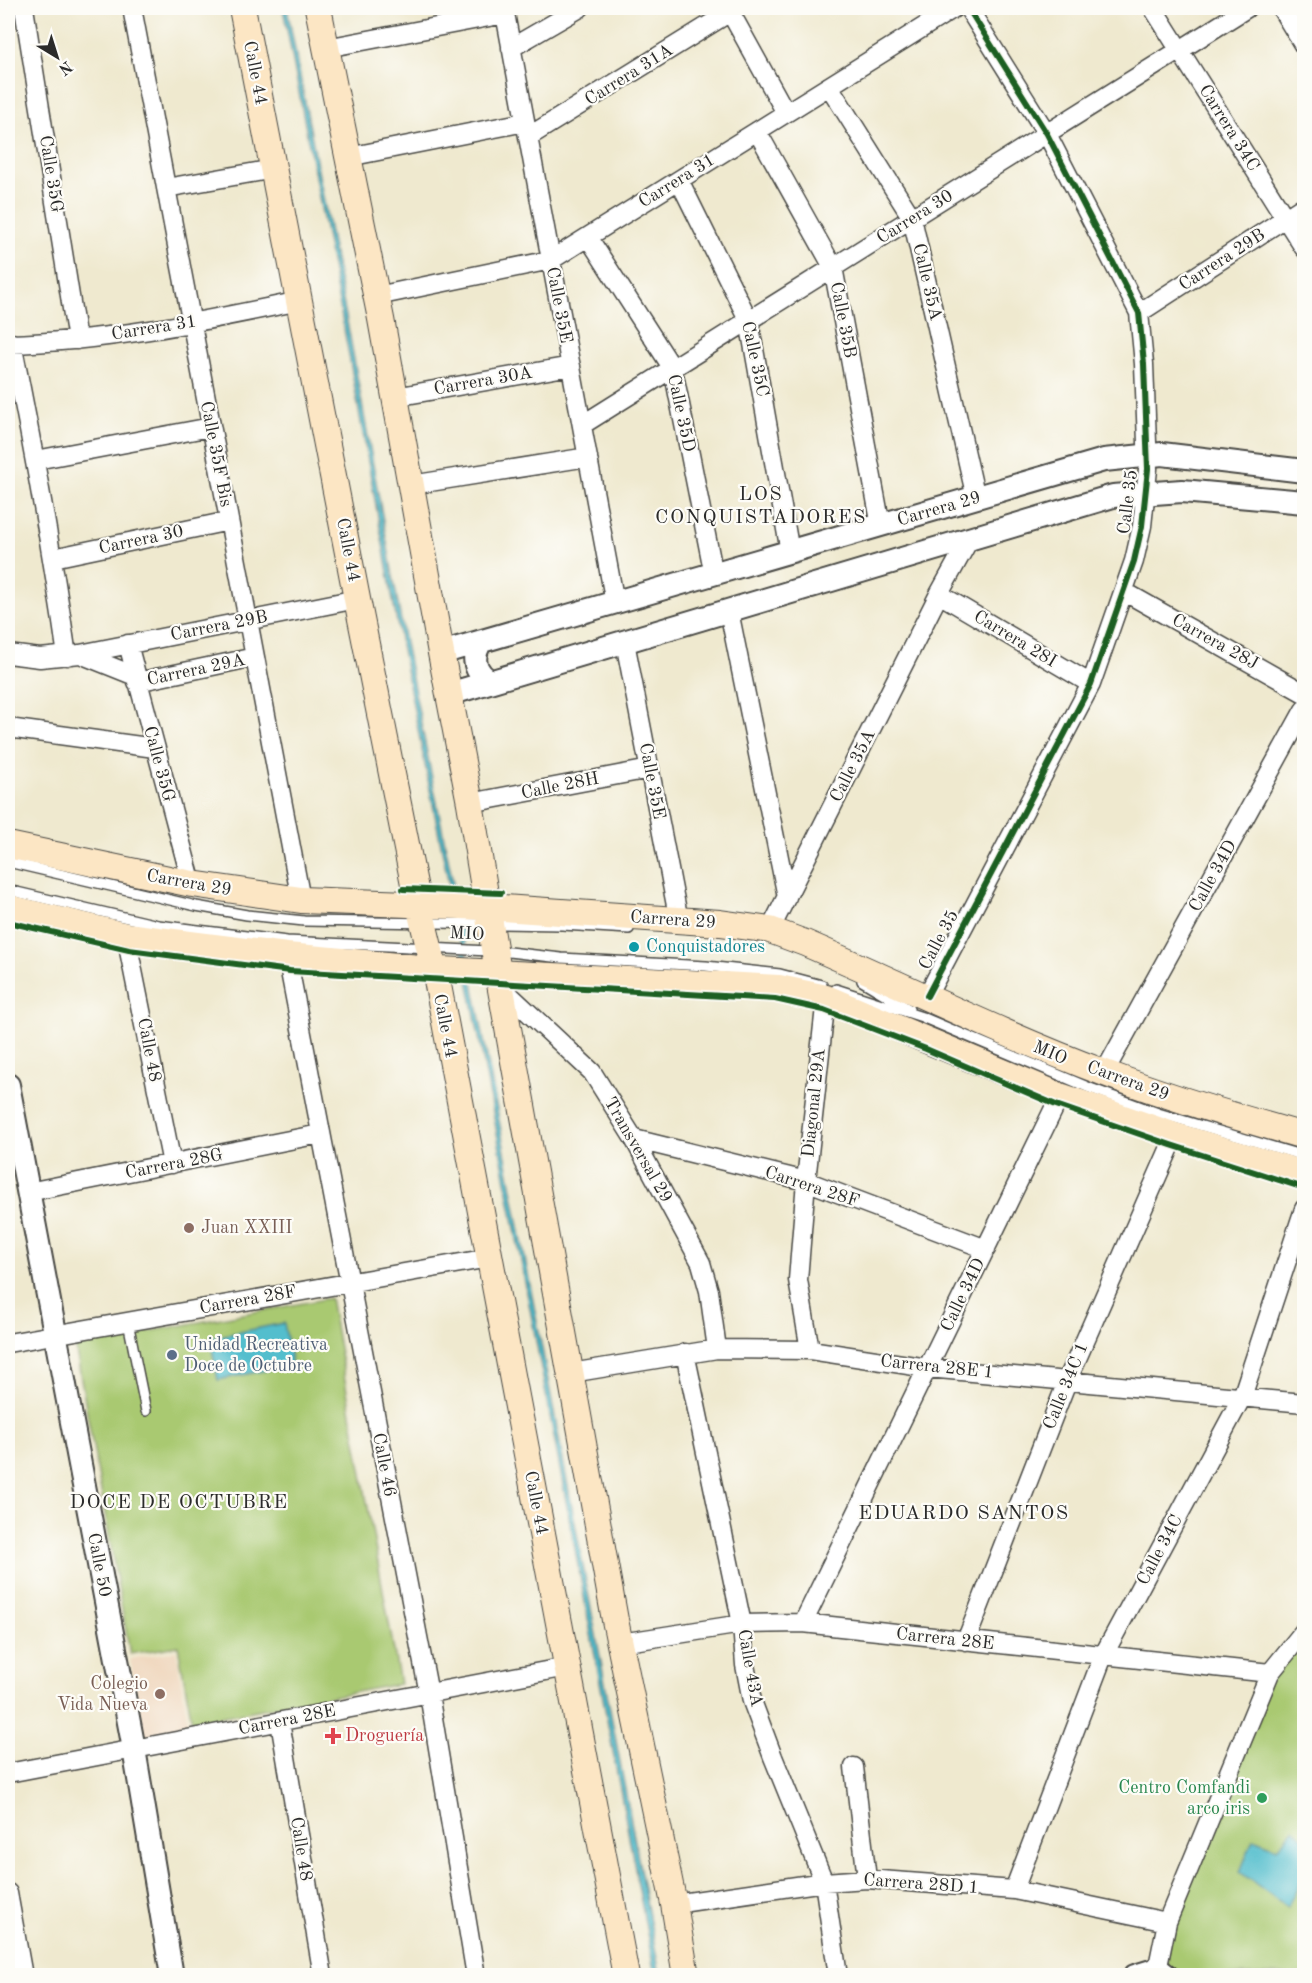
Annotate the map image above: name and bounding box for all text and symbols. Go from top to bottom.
north arrow [27,27,87,87]
street label: Calle 44 [240,39,270,107]
street label: Carrera 31A [582,41,676,109]
text: N [55,57,75,78]
street label: Carrera 34C [1195,82,1263,174]
street label: Calle 35G [36,134,66,214]
street label: Carrera 31 [636,151,718,211]
street label: Carrera 30 [874,187,956,247]
street label: Carrera 29B [1176,226,1268,294]
street label: Calle 35A [909,242,945,323]
street label: Calle 35E [543,265,575,345]
street label: Calle 35B [827,280,859,360]
street label: Carrera 31 [110,312,198,344]
street label: Calle 35C [738,320,772,398]
street label: Carrera 30A [432,363,534,399]
street label: Calle 35D [664,373,698,453]
street label: Calle 35F Bis [197,400,235,509]
street label: Calle 35 [1115,469,1141,535]
district label: LOS CONQUISTADORES [655,485,867,528]
street label: Carrera 29 [895,488,983,530]
street label: Calle 44 [333,516,363,584]
street label: Carrera 30 [97,522,185,558]
street label: Carrera 28I [970,607,1060,671]
street label: Carrera 29B [169,608,269,644]
street label: Carrera 28J [1169,611,1262,673]
street label: Carrera 29A [145,651,247,689]
street label: Calle 35G [140,724,178,804]
street label: Calle 35A [827,727,879,805]
street label: Calle 35E [636,741,668,821]
street label: Calle 28H [519,770,601,802]
street label: Calle 34D [1186,837,1240,915]
street label: Carrera 29 [145,867,233,899]
street label: Calle 35 [916,907,962,973]
street label: Carrera 29 [629,908,717,932]
street label: MIO [449,924,485,944]
place label: Conquistadores [646,938,765,956]
marker: Conquistadores [627,940,641,954]
street label: Calle 44 [430,992,460,1060]
street label: Calle 48 [134,1016,164,1084]
street label: MIO [1030,1038,1070,1068]
street label: Diagonal 29A [799,1047,829,1158]
street label: Carrera 29 [1084,1058,1172,1104]
street label: Transversal 29 [601,1094,675,1206]
street label: Carrera 28G [124,1146,224,1182]
street label: Carrera 28F [762,1163,862,1211]
place label: Juan XXIII [201,1219,292,1237]
marker: Juan XXIII [182,1221,196,1235]
street label: Calle 34D [938,1256,988,1334]
street label: Carrera 28F [198,1283,298,1317]
place label: Unidad Recreativa Doce de Octubre [184,1336,328,1375]
street label: Calle 34C 1 [1040,1340,1092,1432]
marker: Unidad Recreativa Doce de Octubre [165,1348,179,1362]
street label: Carrera 28E 1 [879,1352,995,1382]
street label: Calle 46 [369,1431,399,1499]
street label: Calle 44 [521,1469,551,1537]
district label: DOCE DE OCTUBRE [69,1493,289,1513]
district label: EDUARDO SANTOS [858,1504,1070,1524]
street label: Calle 34C [1134,1512,1186,1588]
street label: Calle 50 [84,1531,114,1599]
street label: Carrera 28E [895,1625,995,1653]
street label: Calle 43A [734,1628,766,1709]
place label: Colegio Vida Nueva [57,1675,148,1714]
marker: Colegio Vida Nueva [153,1687,167,1701]
street label: Carrera 28E [237,1702,337,1738]
place label: Droguería [345,1727,424,1745]
marker: Droguería [326,1729,340,1743]
place label: Centro Comfandi arco iris [1118,1779,1250,1818]
marker: Centro Comfandi arco iris [1255,1791,1269,1805]
street label: Calle 48 [287,1816,315,1882]
street label: Carrera 28D 1 [863,1871,979,1897]

